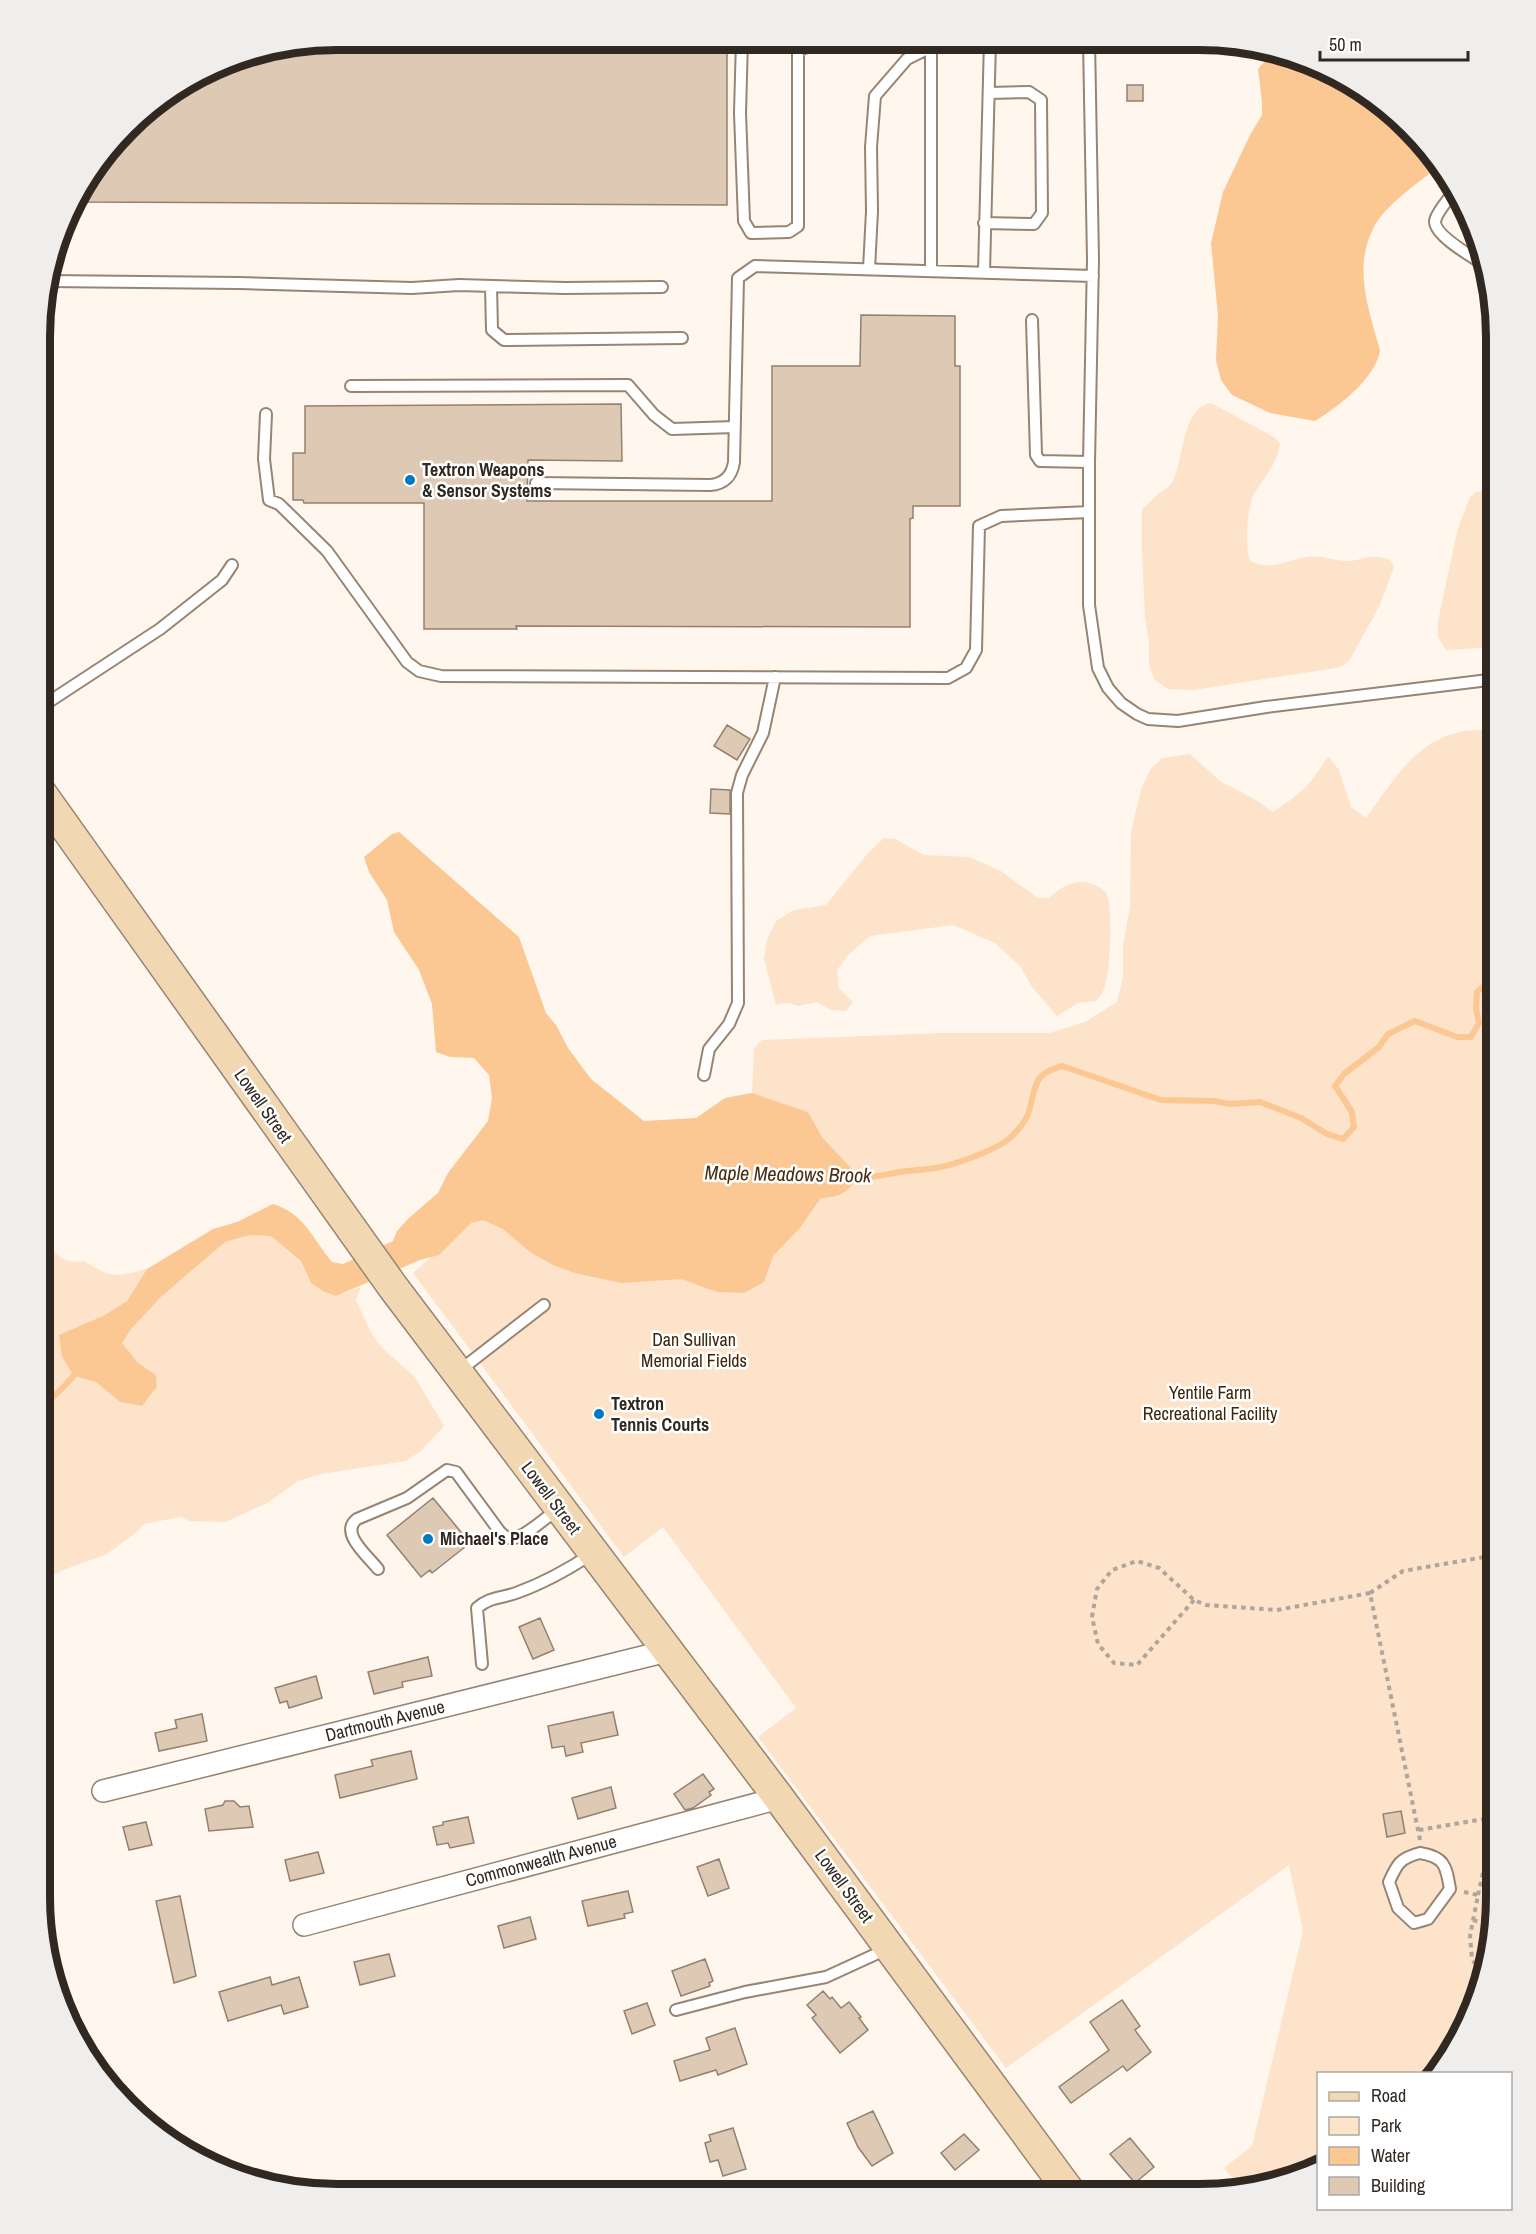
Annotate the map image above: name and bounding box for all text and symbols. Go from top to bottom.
scale bar [1320,24,1468,62]
text: 50 m [1329,32,1362,57]
place label: Textron Weapons & Sensor Systems [422,457,552,503]
marker: Textron Weapons & Sensor Systems [403,473,417,487]
street label: Lowell Street [229,1064,298,1148]
water label: Maple Meadows Brook [704,1159,872,1188]
park label: Dan Sullivan Memorial Fields [641,1327,747,1373]
park label: Yentile Farm Recreational Facility [1143,1380,1278,1426]
place label: Textron Tennis Courts [611,1391,709,1437]
marker: Textron Tennis Courts [592,1407,606,1421]
street label: Lowell Street [516,1456,587,1539]
place label: Michael's Place [440,1526,549,1551]
marker: Michael's Place [421,1532,435,1546]
street label: Dartmouth Avenue [323,1694,447,1747]
street label: Commonwealth Avenue [462,1828,619,1893]
street label: Lowell Street [809,1844,880,1928]
legend [1317,2072,1512,2210]
text: Road [1371,2083,1406,2108]
text: Park [1371,2113,1402,2138]
text: Water [1371,2143,1410,2168]
text: Building [1371,2173,1426,2198]

